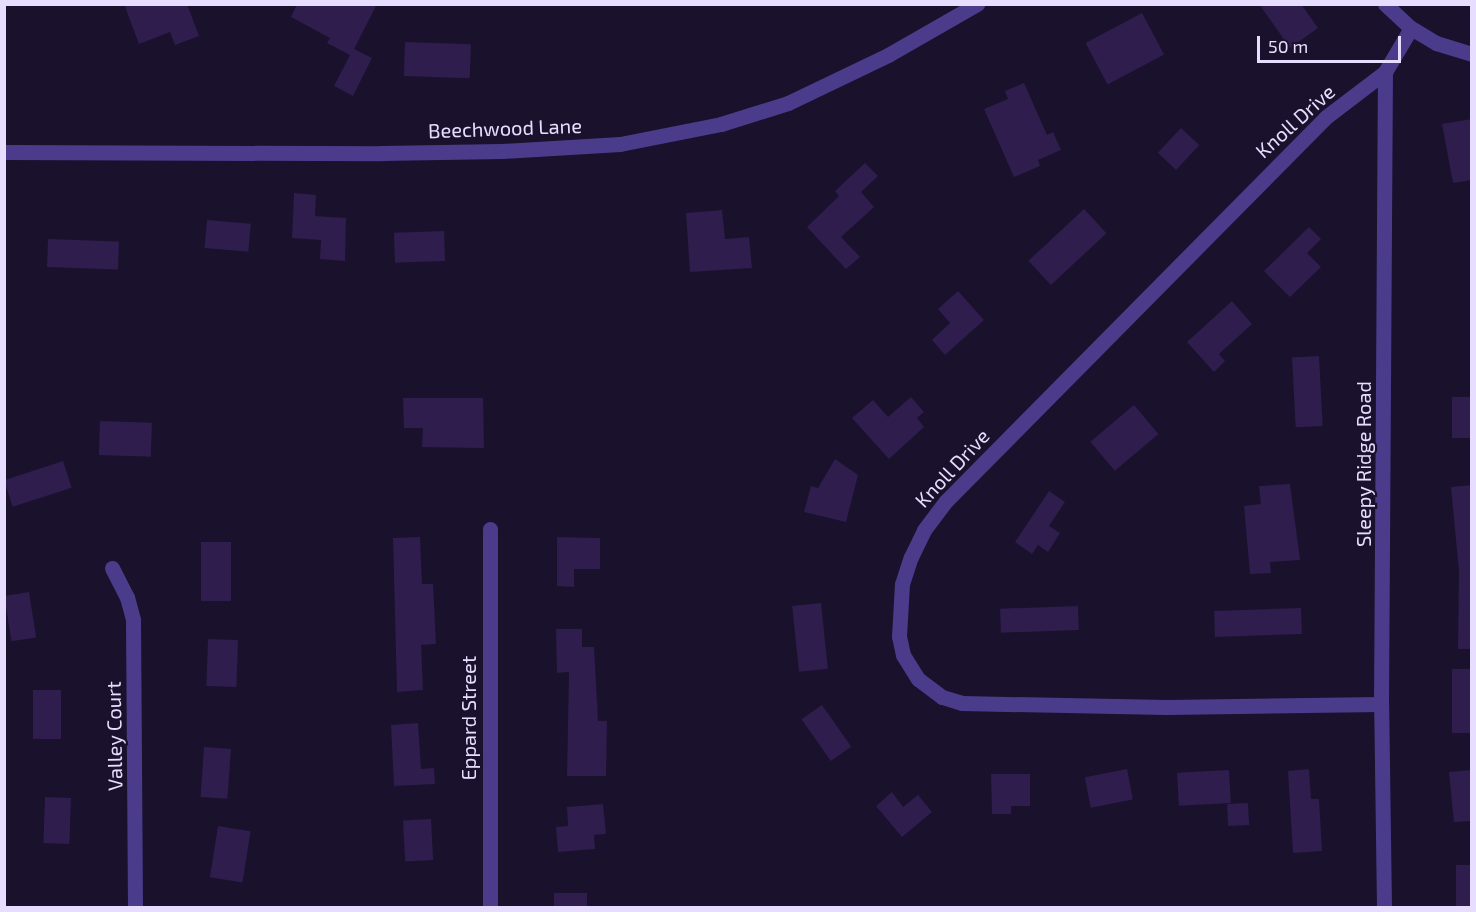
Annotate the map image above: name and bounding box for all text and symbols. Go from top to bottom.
scale bar [1260,24,1404,62]
text: 50 m [1268,35,1308,57]
street label: Knoll Drive [1250,79,1340,163]
street label: Beechwood Lane [428,113,582,143]
street label: Sleepy Ridge Road [1351,381,1375,547]
street label: Knoll Drive [910,424,994,512]
street label: Eppard Street [456,656,480,780]
street label: Valley Court [101,681,127,791]

